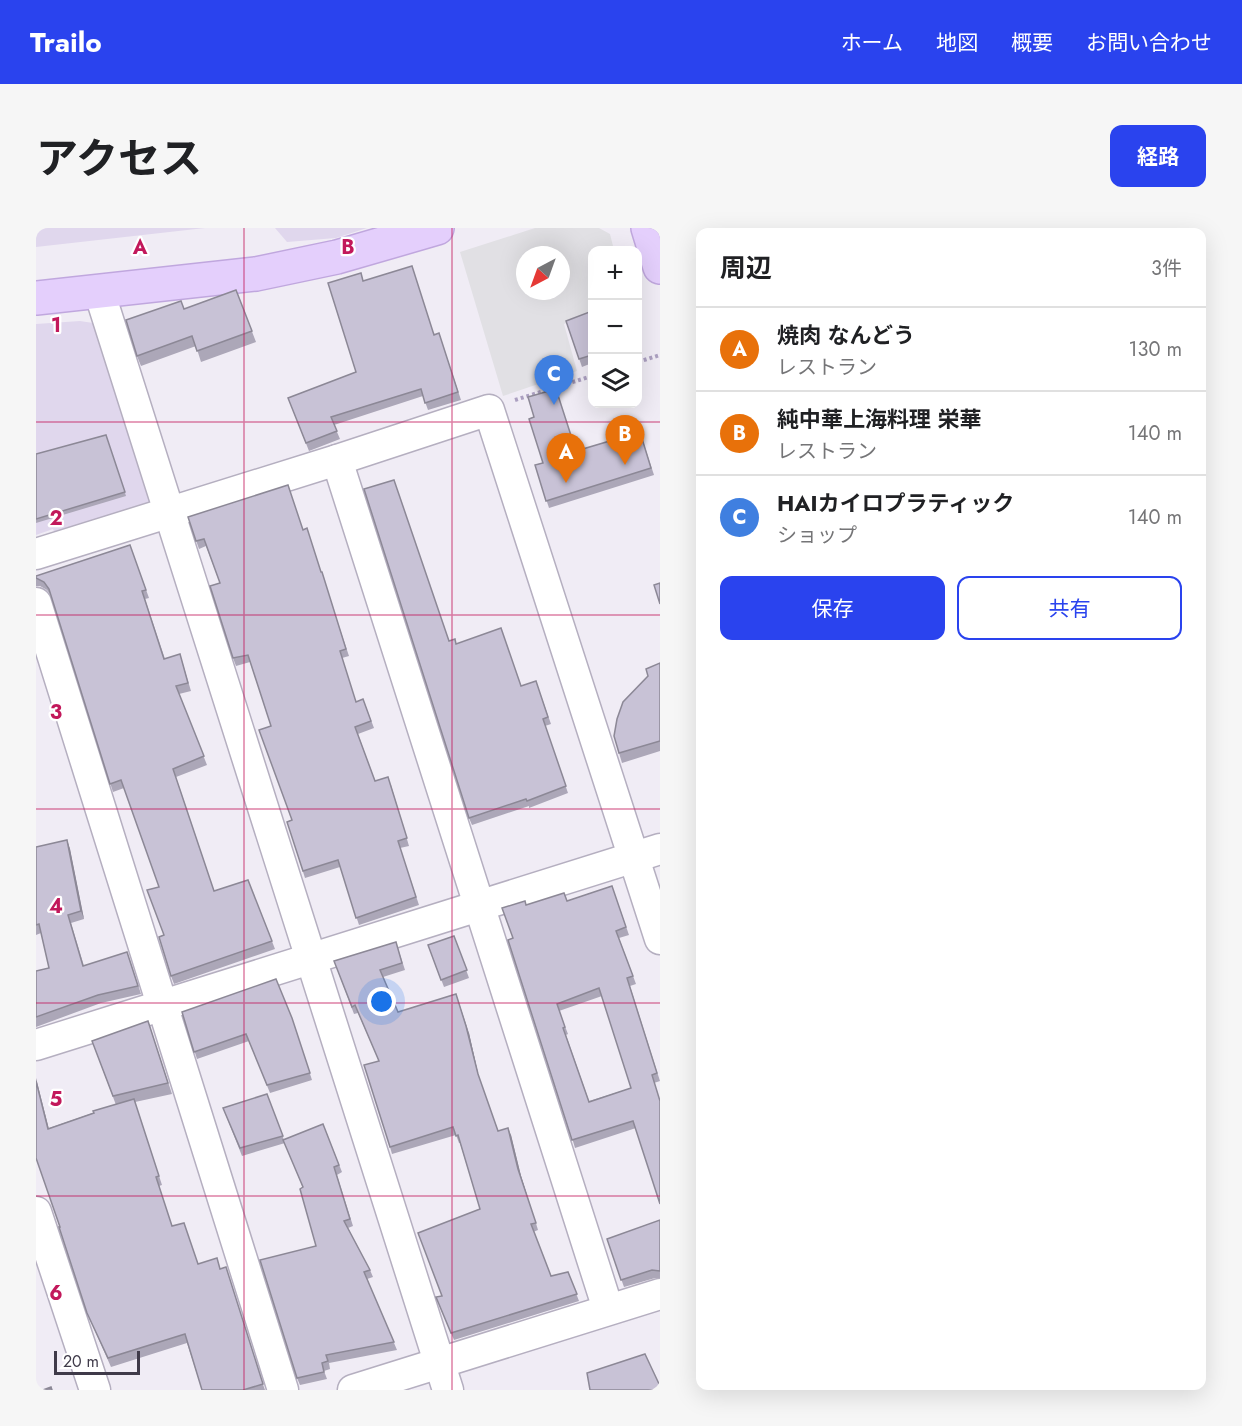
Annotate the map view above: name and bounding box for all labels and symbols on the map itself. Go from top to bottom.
text: A [132,233,148,262]
text: B [341,233,355,262]
north arrow [516,246,570,300]
text: 1 [51,311,61,340]
pin: C [534,356,574,405]
pin: B [606,416,644,465]
pin: A [546,434,586,483]
text: 2 [49,504,63,533]
text: 3 [50,698,62,727]
text: 4 [49,892,63,921]
your location [367,987,396,1016]
text: 5 [50,1085,63,1114]
text: 6 [49,1279,63,1308]
scale bar [54,1348,140,1376]

